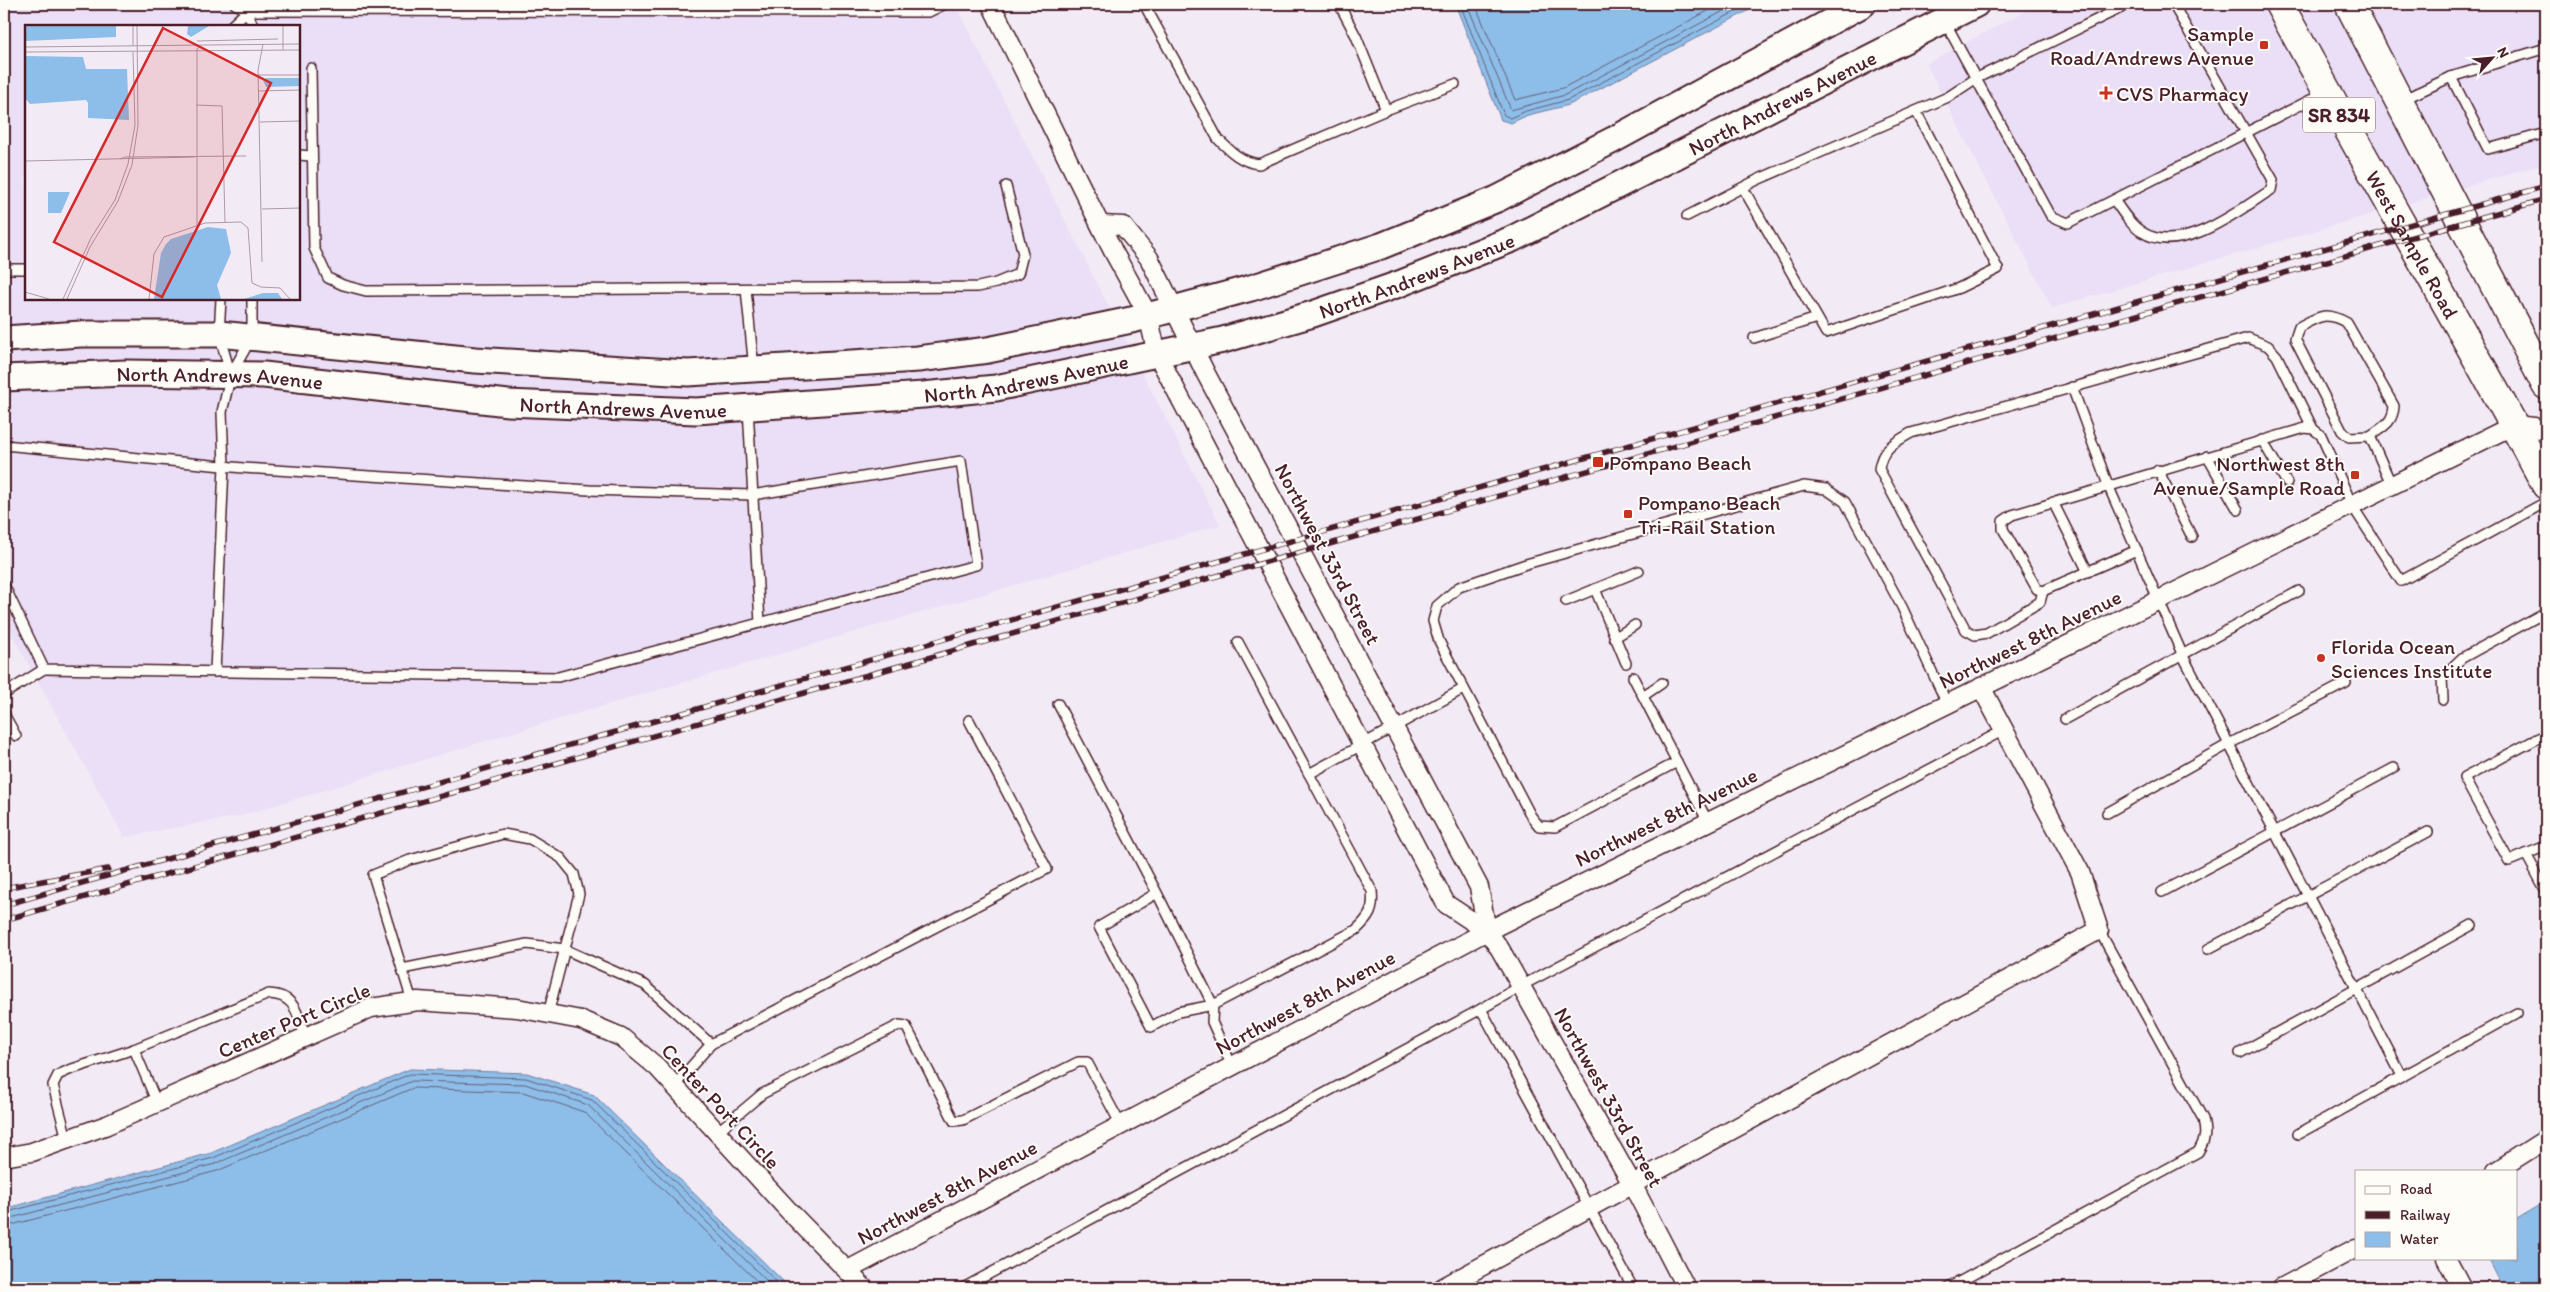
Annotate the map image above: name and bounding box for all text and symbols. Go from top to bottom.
place label: Sample Road/Andrews Avenue [2050,21,2254,70]
inset map [25,25,300,300]
north arrow [2468,32,2518,82]
marker: Sample Road/Andrews Avenue [2258,39,2270,51]
street label: North Andrews Avenue [1684,44,1880,160]
text: N [2493,44,2513,60]
place label: CVS Pharmacy [2116,81,2248,106]
marker: CVS Pharmacy [2100,87,2112,99]
road number: SR 834 [2303,98,2375,132]
street label: West Sample Road [2361,166,2465,323]
street label: North Andrews Avenue [1315,227,1518,324]
street label: North Andrews Avenue [923,348,1130,407]
street label: North Andrews Avenue [116,360,325,394]
street label: North Andrews Avenue [519,391,728,424]
place label: Pompano Beach [1609,450,1752,475]
place label: Northwest 8th Avenue/Sample Road [2153,451,2345,500]
marker: Pompano Beach [1591,455,1605,469]
street label: Northwest 33rd Street [1270,459,1386,649]
marker: Northwest 8th Avenue/Sample Road [2349,469,2361,481]
place label: Pompano Beach Tri-Rail Station [1638,490,1781,539]
marker: Pompano Beach Tri-Rail Station [1622,508,1634,520]
street label: Northwest 8th Avenue [1935,584,2125,694]
place label: Florida Ocean Sciences Institute [2331,634,2492,683]
marker: Florida Ocean Sciences Institute [2315,652,2327,664]
street label: Northwest 8th Avenue [1571,762,1761,872]
street label: Northwest 8th Avenue [1211,944,1399,1060]
street label: Center Port Circle [214,977,374,1063]
street label: Northwest 33rd Street [1549,1003,1669,1191]
street label: Center Port Circle [656,1038,786,1174]
street label: Northwest 8th Avenue [853,1134,1041,1250]
legend [2355,1170,2518,1260]
text: Road [2400,1180,2433,1198]
text: Railway [2400,1206,2450,1224]
text: Water [2400,1230,2439,1248]

